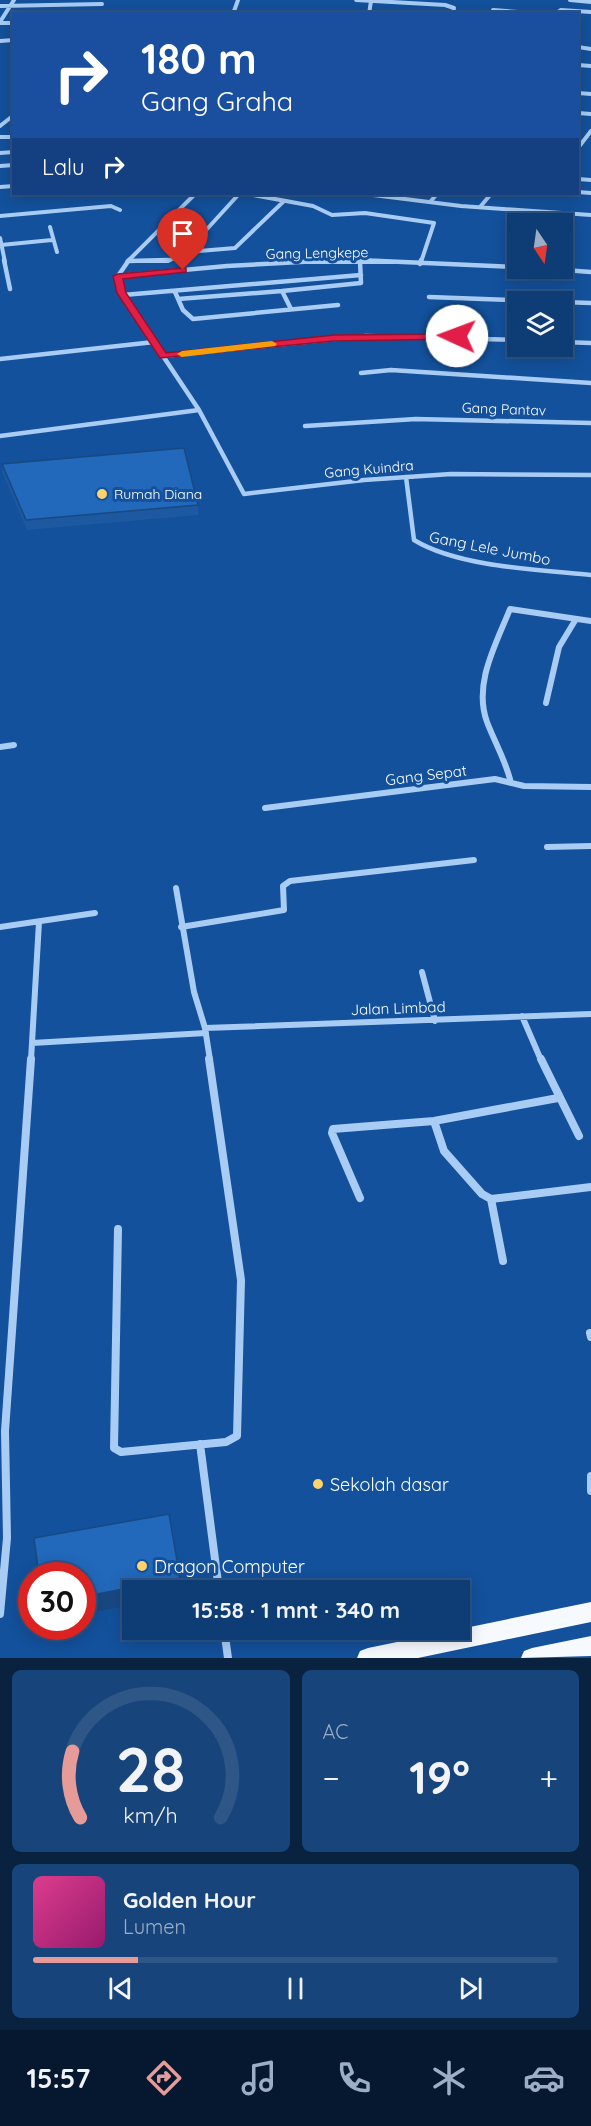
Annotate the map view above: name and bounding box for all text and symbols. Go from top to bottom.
text: 180 m [141,32,257,85]
icon: right [42,36,120,114]
text: Gang Graha [141,84,293,118]
icon: right [97,150,130,183]
text: Lalu [42,153,85,181]
pin [157,208,208,270]
north arrow [507,213,573,279]
map controls [507,213,573,357]
icon: arrive [166,217,199,250]
street label: Gang Lengkepe [265,243,369,263]
button: layers [507,291,573,357]
position arrow [425,304,489,368]
street label: Gang Pantav [462,399,546,419]
street label: Gang Kuindra [324,456,414,482]
place label: Rumah Diana [114,485,202,503]
marker: Rumah Diana [95,487,109,501]
street label: Gang Lele Jumbo [428,527,552,569]
street label: Gang Sepat [384,761,468,789]
street label: Jalan Limbad [350,997,446,1019]
place label: Sekolah dasar [330,1473,449,1496]
marker: Sekolah dasar [311,1477,325,1491]
place label: Dragon Computer [154,1555,305,1578]
marker: Dragon Computer [135,1559,149,1573]
speed limit sign: 30 [18,1562,96,1640]
text: 15:58 · 1 mnt · 340 m [192,1596,400,1624]
text: AC [323,1719,348,1744]
text: 28 [116,1730,186,1808]
text: 19° [409,1749,470,1805]
text: − [323,1757,340,1798]
text: + [539,1757,558,1798]
text: km/h [124,1802,178,1828]
text: Golden Hour [123,1886,256,1914]
text: Lumen [123,1914,186,1939]
icon: previous [104,1972,137,2005]
icon: pause [279,1972,312,2005]
icon: next [454,1972,487,2005]
icon: directions [143,2057,185,2099]
icon: music [238,2057,280,2099]
icon: phone [333,2057,375,2099]
icon: climate [428,2057,470,2099]
icon: car [523,2057,565,2099]
text: 15:57 [26,2061,90,2095]

